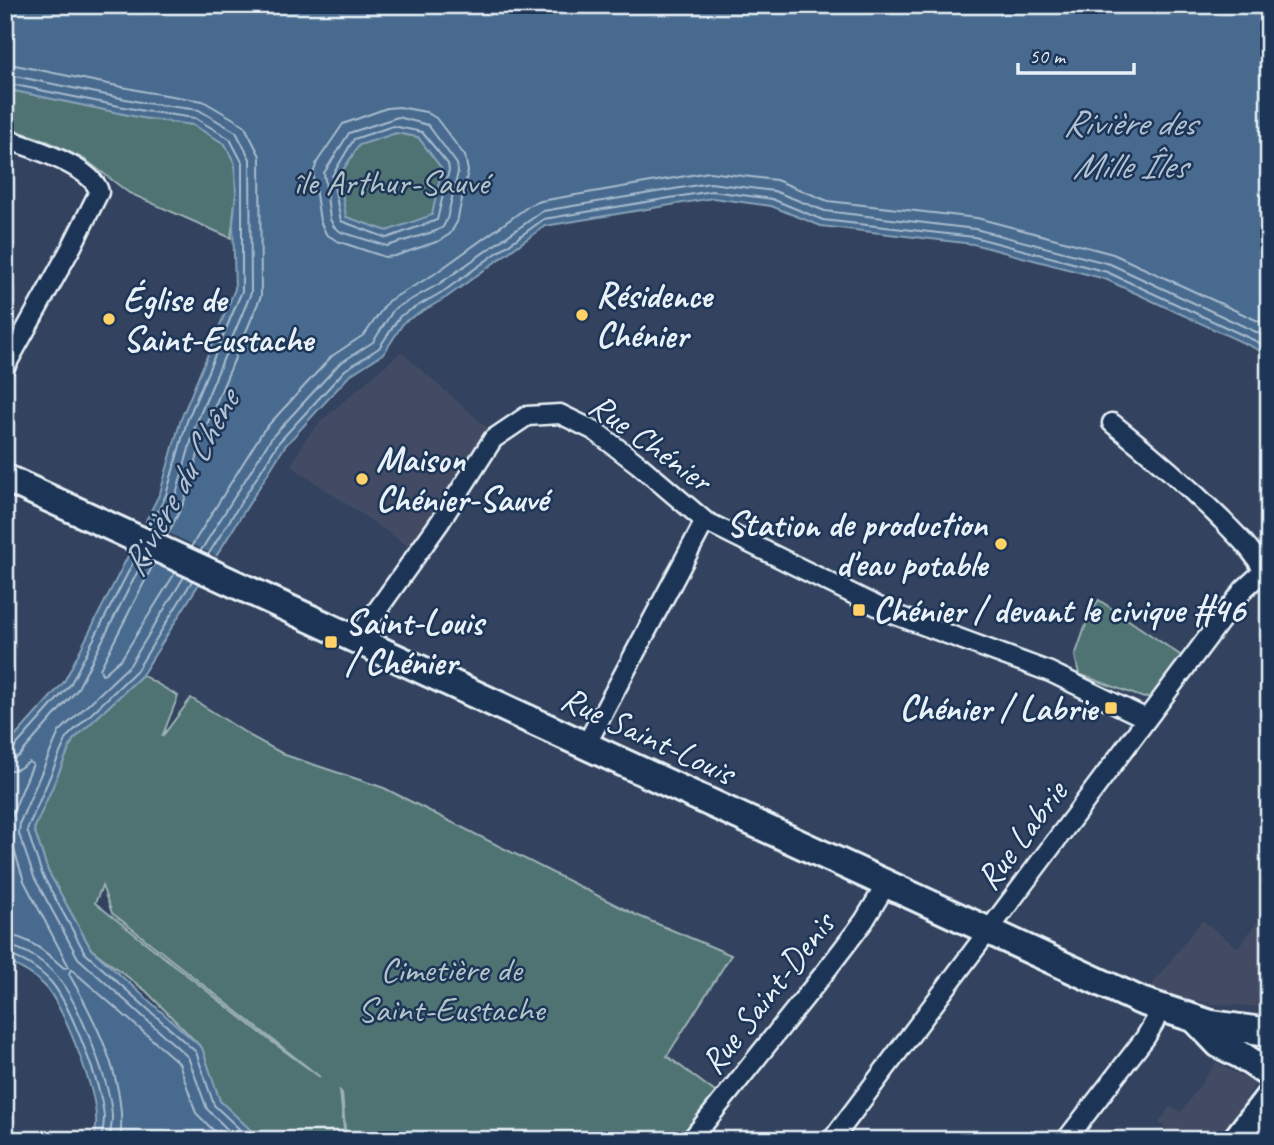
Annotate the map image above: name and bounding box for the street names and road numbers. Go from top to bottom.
street label: Rue Chénier [580,383,723,504]
street label: Rue Saint-Louis [554,676,744,796]
street label: Rue Labrie [966,770,1079,899]
street label: Rue Saint-Denis [690,901,847,1083]

